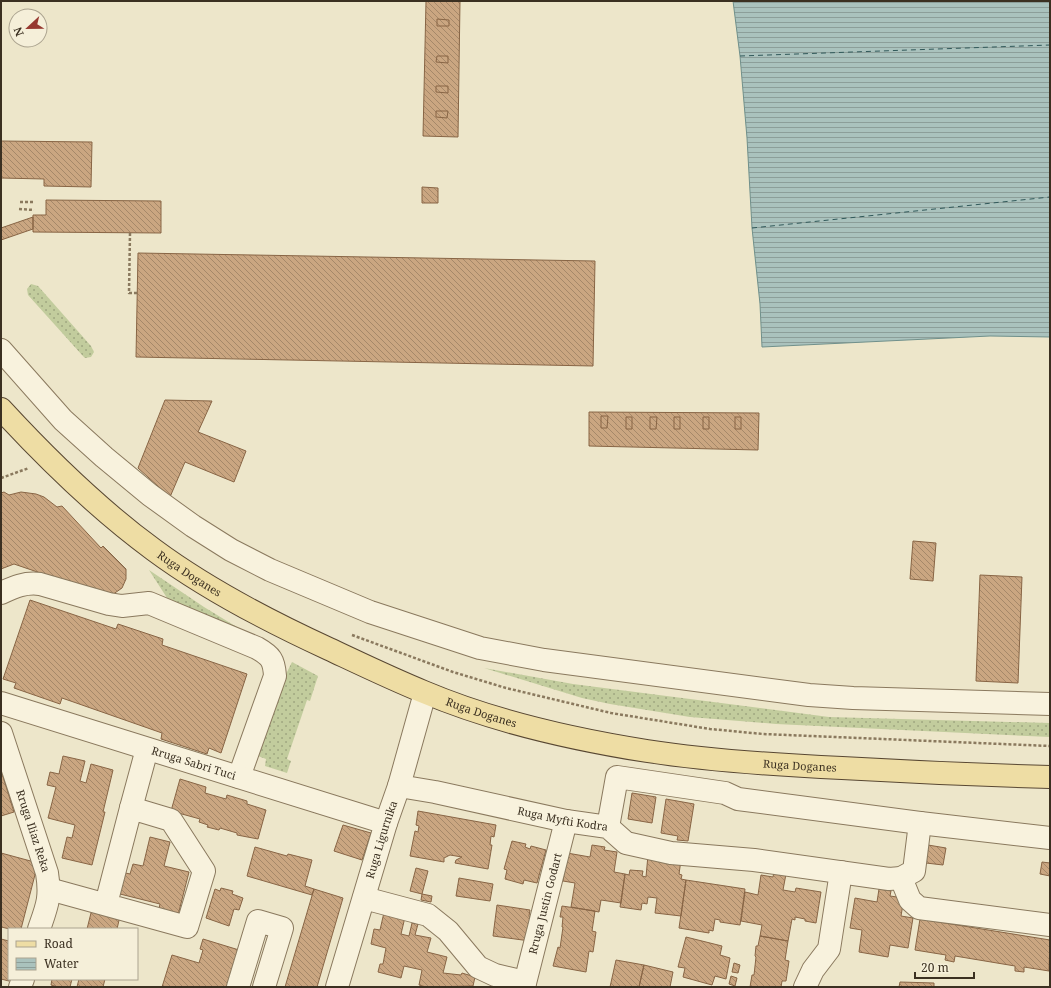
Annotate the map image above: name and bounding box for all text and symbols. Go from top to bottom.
north arrow [8,8,48,48]
text: N [10,25,27,39]
street label: Ruga Doganes [155,547,225,600]
street label: Ruga Doganes [444,693,519,730]
street label: Rruga Sabri Tuci [150,742,239,783]
street label: Ruga Doganes [763,756,837,775]
street label: Rruga Iliaz Reka [13,788,54,874]
street label: Ruga Ligurnika [362,798,400,880]
street label: Ruga Myfti Kodra [516,802,609,834]
street label: Rruga Justin Godart [525,851,565,956]
legend [8,928,138,980]
text: Road [44,935,74,952]
scale bar [915,954,974,980]
text: Water [44,955,79,972]
text: 20 m [921,959,949,976]

